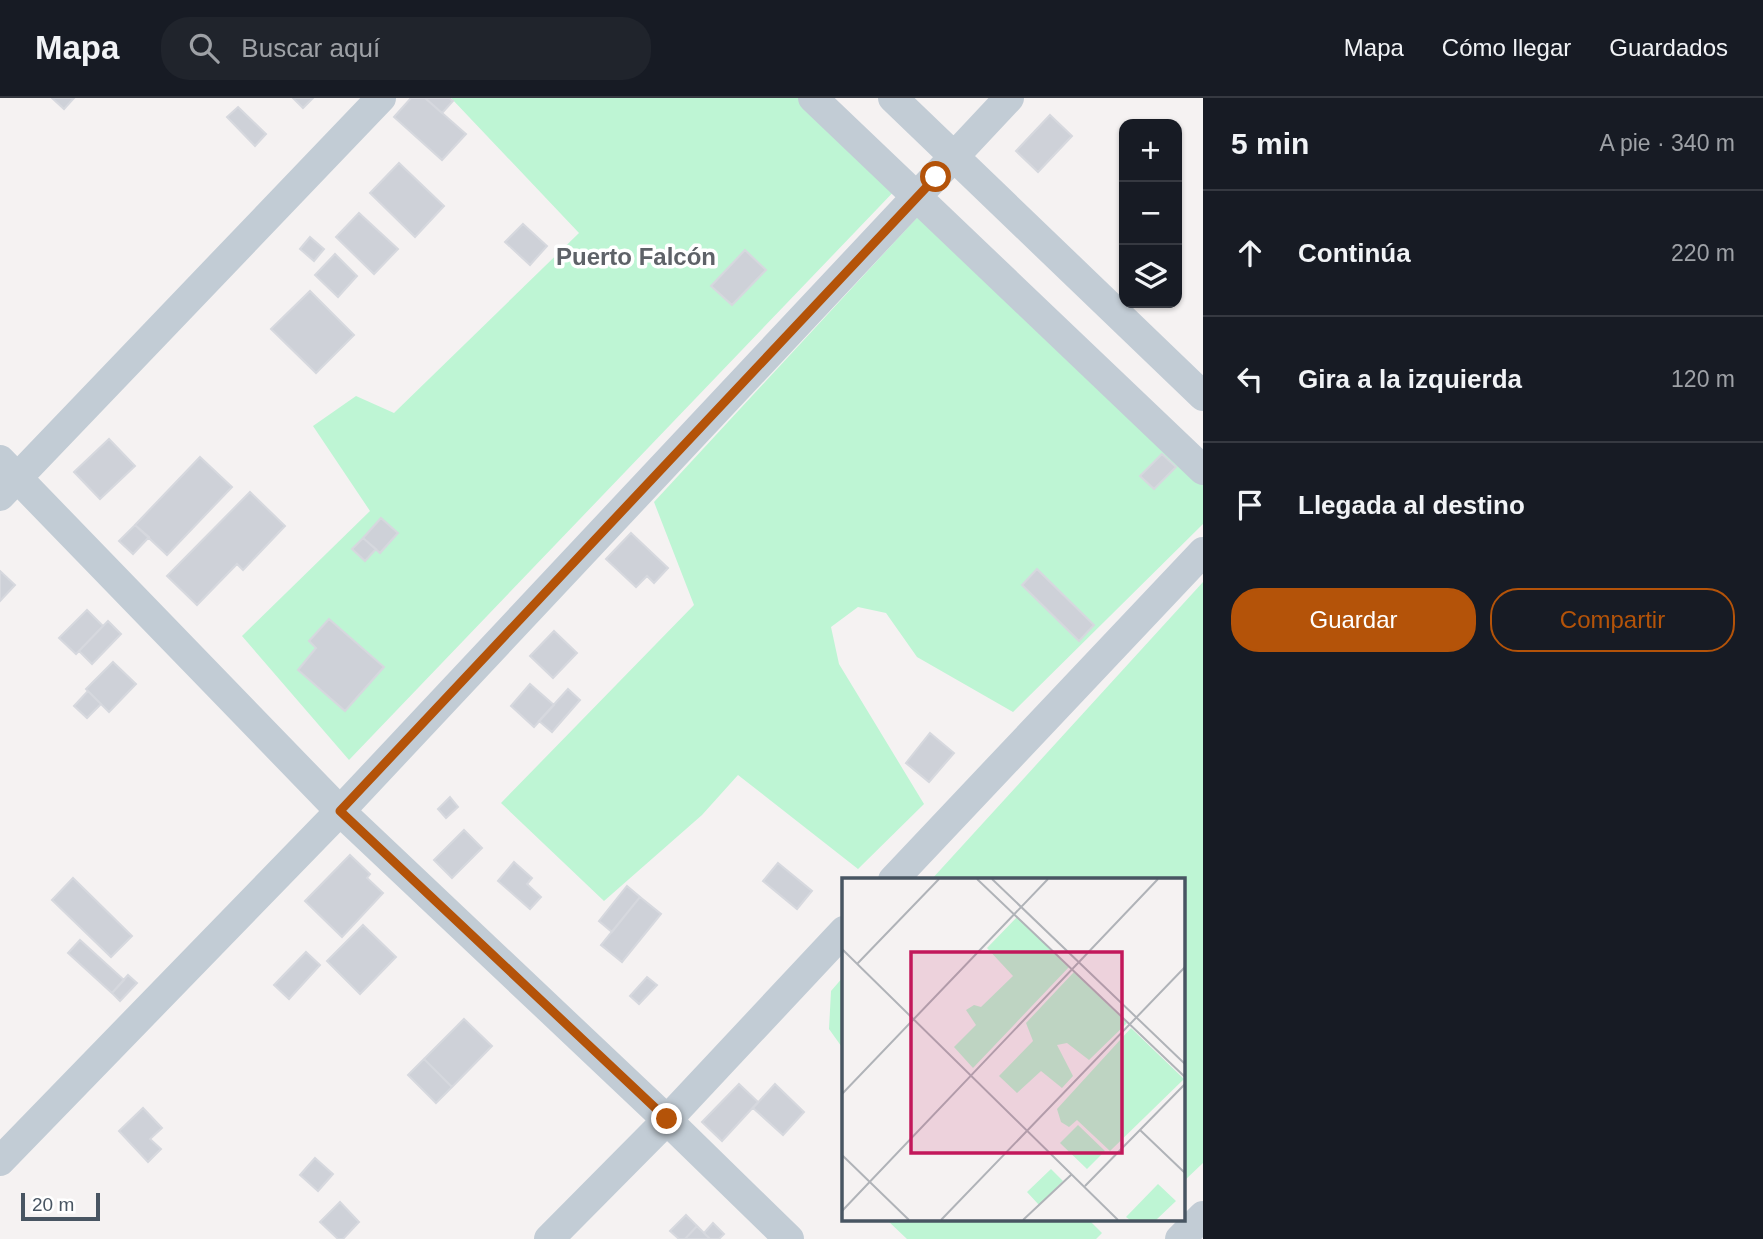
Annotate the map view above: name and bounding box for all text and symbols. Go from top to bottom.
search box [161,17,651,80]
text: Mapa [35,29,119,66]
icon: search [185,29,223,67]
text: Buscar aquí [241,33,380,63]
text: Mapa [1344,34,1404,61]
text: Cómo llegar [1442,34,1571,61]
text: Guardados [1609,34,1728,61]
map controls [1119,119,1182,308]
button: + [1119,119,1182,182]
text: 5 min [1231,127,1309,160]
text: A pie · 340 m [1599,130,1735,156]
route start [920,161,951,192]
button: − [1119,182,1182,245]
icon: ahead [1231,234,1269,272]
text: Continúa [1298,238,1411,268]
text: 220 m [1671,240,1735,266]
district label: Puerto Falcón [556,243,716,270]
button: layers [1119,245,1182,308]
icon: left [1231,360,1269,398]
text: Gira a la izquierda [1298,364,1522,394]
text: 120 m [1671,366,1735,392]
icon: arrive [1231,486,1269,524]
text: Llegada al destino [1298,490,1525,520]
button: Guardar [1231,588,1476,652]
button: Compartir [1490,588,1735,652]
inset map [842,878,1186,1222]
route end [651,1103,682,1134]
scale bar [21,1190,100,1222]
text: 20 m [32,1194,74,1215]

